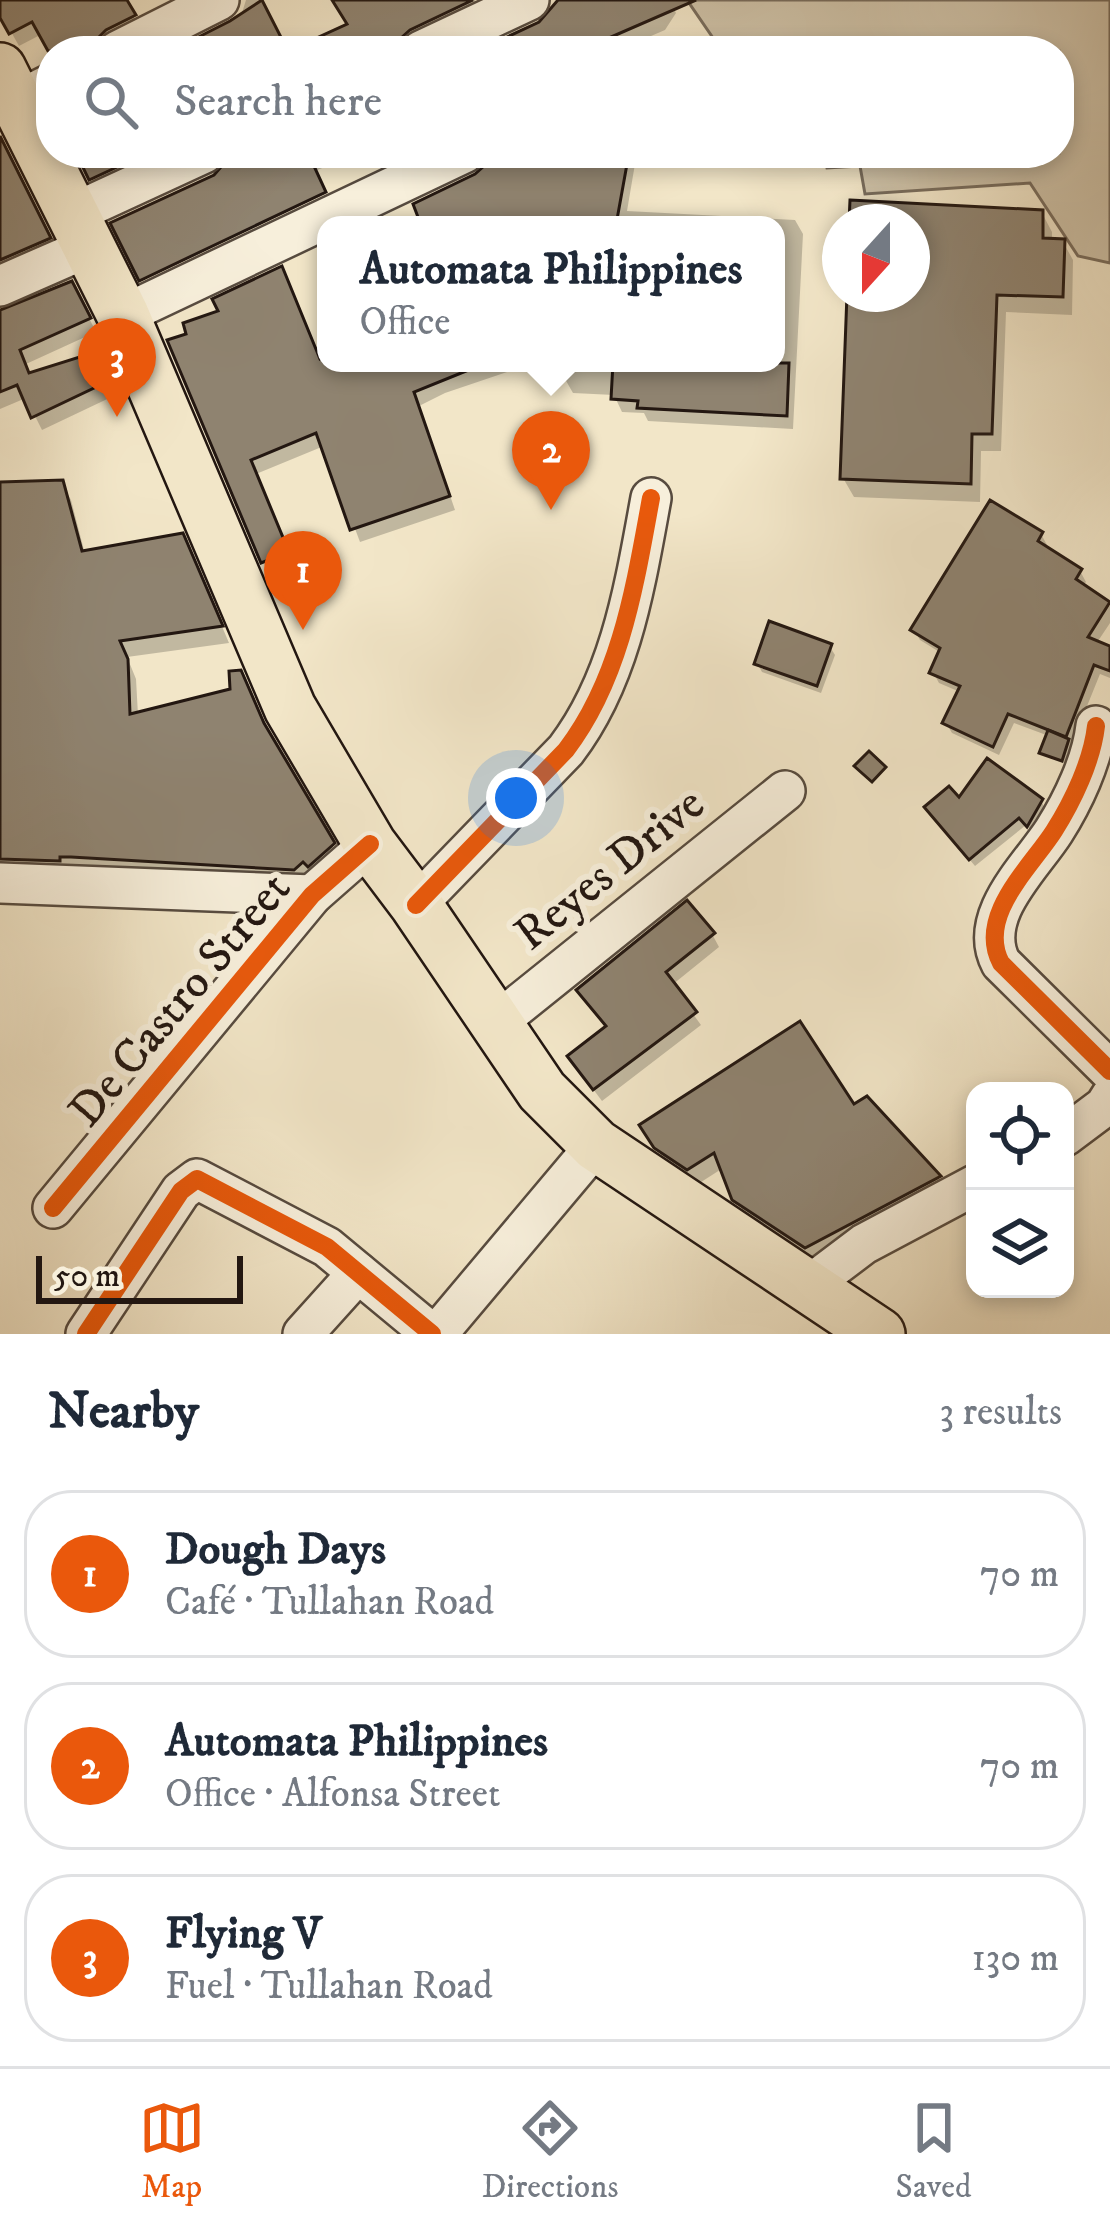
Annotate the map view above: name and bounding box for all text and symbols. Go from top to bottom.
search box [36,36,1074,168]
icon: search [78,69,144,135]
text: Search here [174,74,382,130]
north arrow [822,204,930,312]
popup [317,216,785,372]
text: Automata Philippines [359,242,743,298]
text: Office [359,298,450,347]
pin: 3 [78,318,156,417]
pin: 2 [512,411,590,510]
pin: 1 [264,531,342,630]
your location [486,768,546,828]
street label: Reyes Drive [503,774,717,964]
street label: De Castro Street [56,860,304,1140]
map controls [966,1082,1074,1298]
button: locate [966,1082,1074,1190]
button: layers [966,1190,1074,1298]
scale bar [36,1250,243,1303]
text: 50 m [54,1256,120,1297]
text: Nearby [48,1380,199,1444]
text: 3 results [939,1388,1062,1437]
text: Dough Days [165,1522,386,1578]
text: 1 [83,1550,97,1599]
text: 70 m [980,1550,1059,1599]
text: Café · Tullahan Road [165,1578,494,1627]
text: Automata Philippines [165,1714,548,1770]
text: 2 [80,1742,100,1791]
text: 70 m [980,1742,1059,1791]
text: Office · Alfonsa Street [165,1770,500,1819]
text: Flying V [165,1906,322,1962]
text: 3 [83,1934,97,1983]
text: 130 m [971,1934,1059,1983]
text: Fuel · Tullahan Road [165,1962,493,2011]
tab: Map [139,2095,205,2208]
tab: Directions [482,2095,618,2208]
tab: Saved [896,2095,971,2208]

